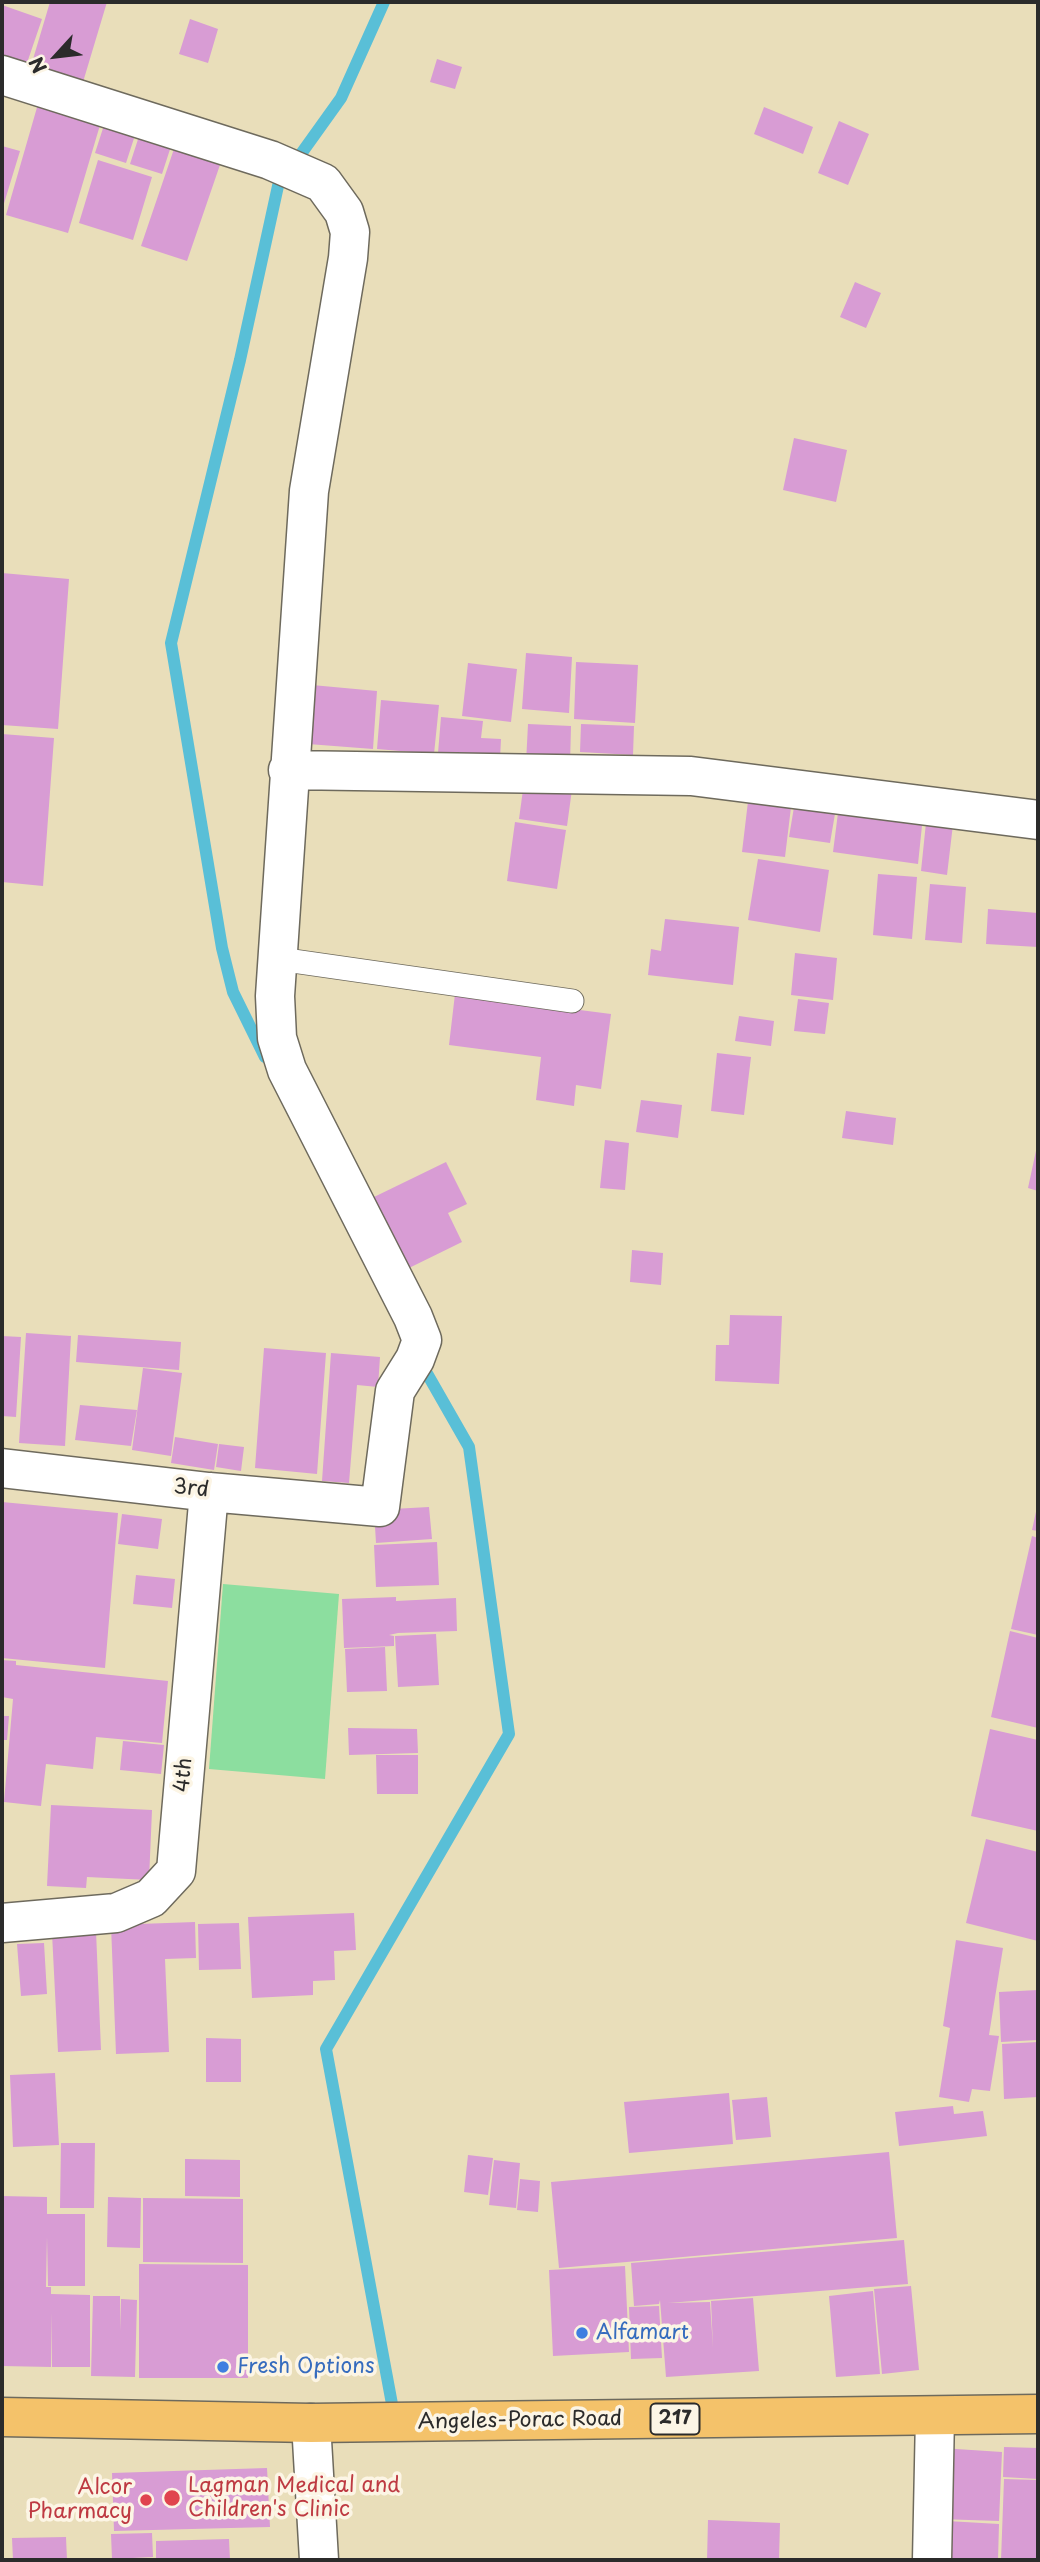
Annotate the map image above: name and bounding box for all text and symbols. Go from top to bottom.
north arrow [21,21,91,91]
text: N [21,52,53,79]
street label: 3rd [172,1475,210,1503]
street label: 4th [170,1757,198,1793]
place label: Alfamart [596,2320,689,2346]
marker: Alfamart [574,2325,590,2341]
place label: Fresh Options [237,2354,374,2380]
marker: Fresh Options [215,2359,231,2375]
road number: 217 [650,2404,700,2434]
street label: Angeles-Porac Road [417,2407,623,2435]
place label: Lagman Medical and Children's Clinic [188,2473,400,2523]
place label: Alcor Pharmacy [27,2475,132,2525]
marker: Lagman Medical and Children's Clinic [162,2488,182,2508]
marker: Alcor Pharmacy [138,2492,154,2508]

